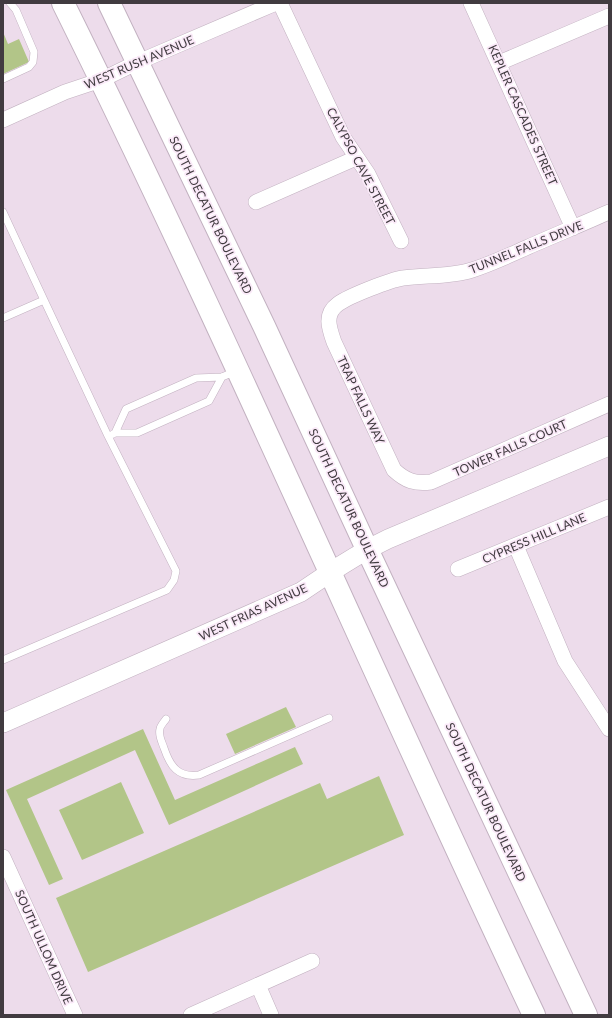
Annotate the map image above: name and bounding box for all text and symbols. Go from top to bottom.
street label: WEST RUSH AVENUE [82,32,196,92]
street label: KEPLER CASCADES STREET [485,42,561,188]
street label: CALYPSO CAVE STREET [324,105,398,227]
street label: SOUTH DECATUR BOULEVARD [166,134,256,296]
street label: TUNNEL FALLS DRIVE [467,217,585,277]
street label: TRAP FALLS WAY [334,354,388,447]
street label: TOWER FALLS COURT [451,416,569,480]
street label: SOUTH DECATUR BOULEVARD [306,426,392,590]
street label: CYPRESS HILL LANE [480,509,588,567]
street label: WEST FRIAS AVENUE [196,580,310,644]
street label: SOUTH DECATUR BOULEVARD [443,720,529,884]
street label: SOUTH ULLOM DRIVE [12,887,76,1007]

